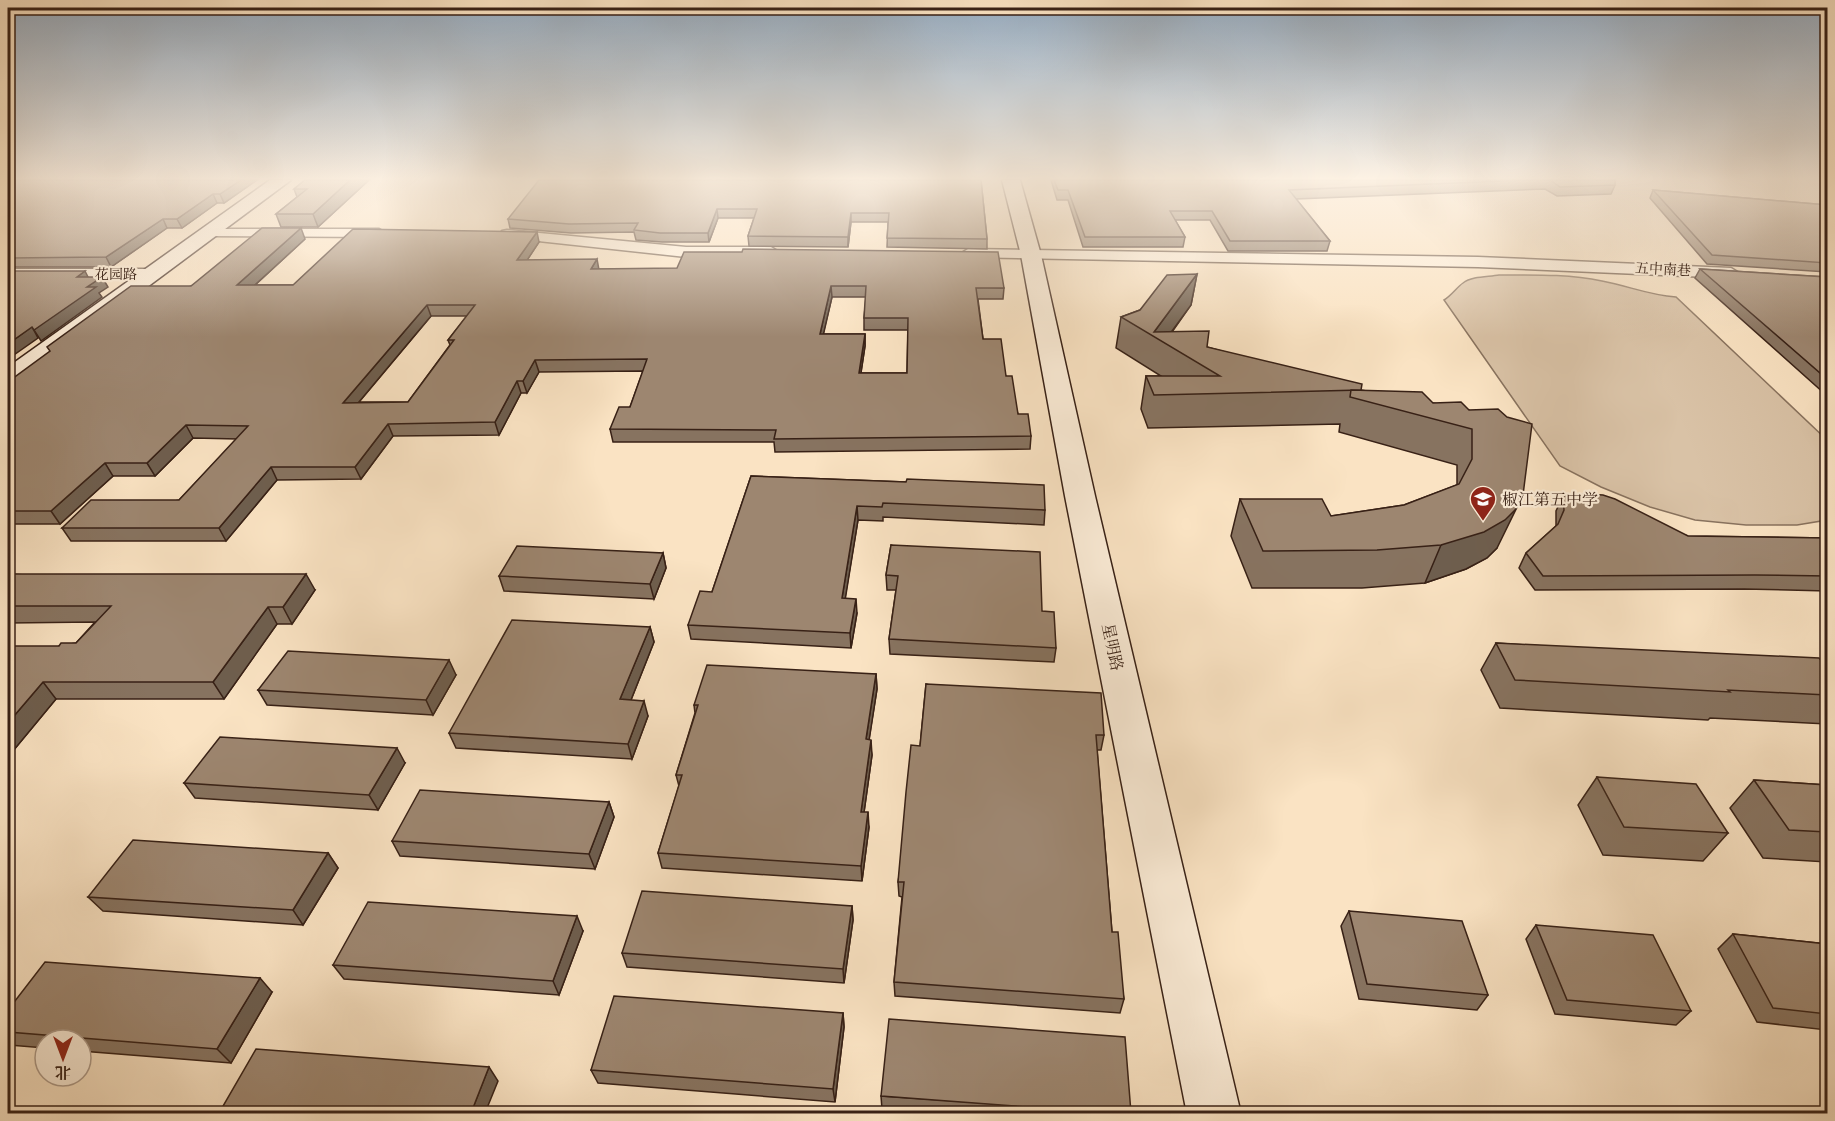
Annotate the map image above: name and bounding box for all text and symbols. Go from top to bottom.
street label: 五中南巷 [1635,259,1691,279]
street label: 花园路 [95,265,137,283]
school or university icon: 椒江第五中学 [1468,484,1498,522]
place label: 椒江第五中学 [1502,489,1598,509]
street label: 星明路 [1098,621,1128,673]
north arrow [33,1028,93,1088]
text: 北 [55,1063,71,1083]

